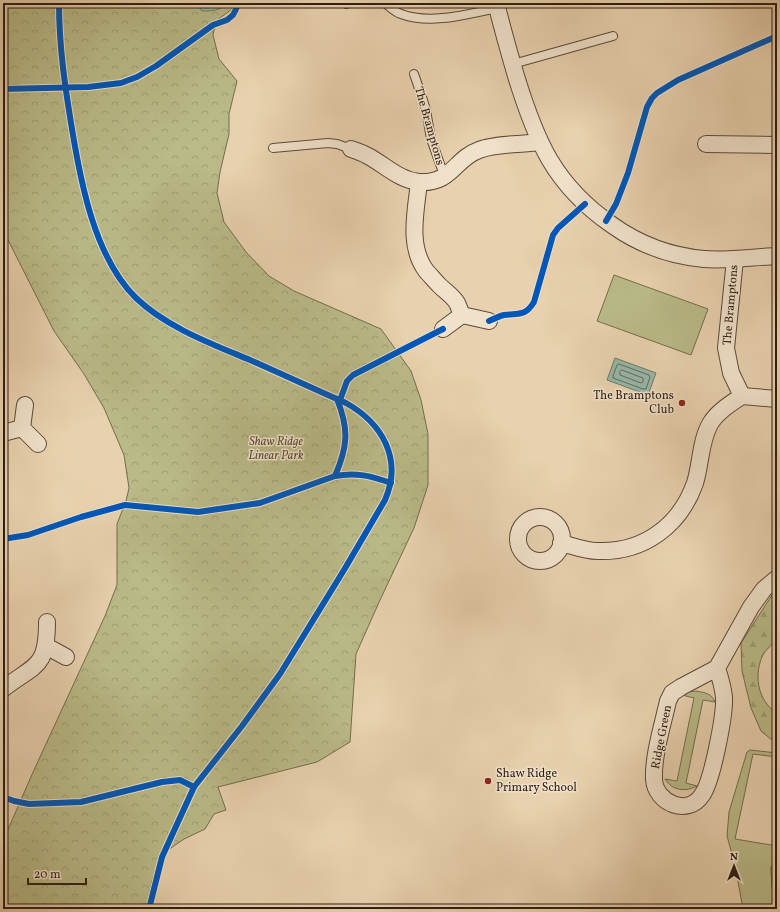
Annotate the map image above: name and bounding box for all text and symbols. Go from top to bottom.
street label: The Bramptons [410,85,448,167]
street label: The Bramptons [720,264,742,346]
place label: The Bramptons Club [593,388,674,418]
marker: The Bramptons Club [677,398,687,408]
park label: Shaw Ridge Linear Park [249,434,304,464]
street label: Ridge Green [648,703,676,771]
place label: Shaw Ridge Primary School [496,766,577,796]
marker: Shaw Ridge Primary School [483,776,493,786]
north arrow [714,846,754,886]
text: N [730,850,738,865]
scale bar [28,860,86,886]
text: 20 m [34,867,61,883]

